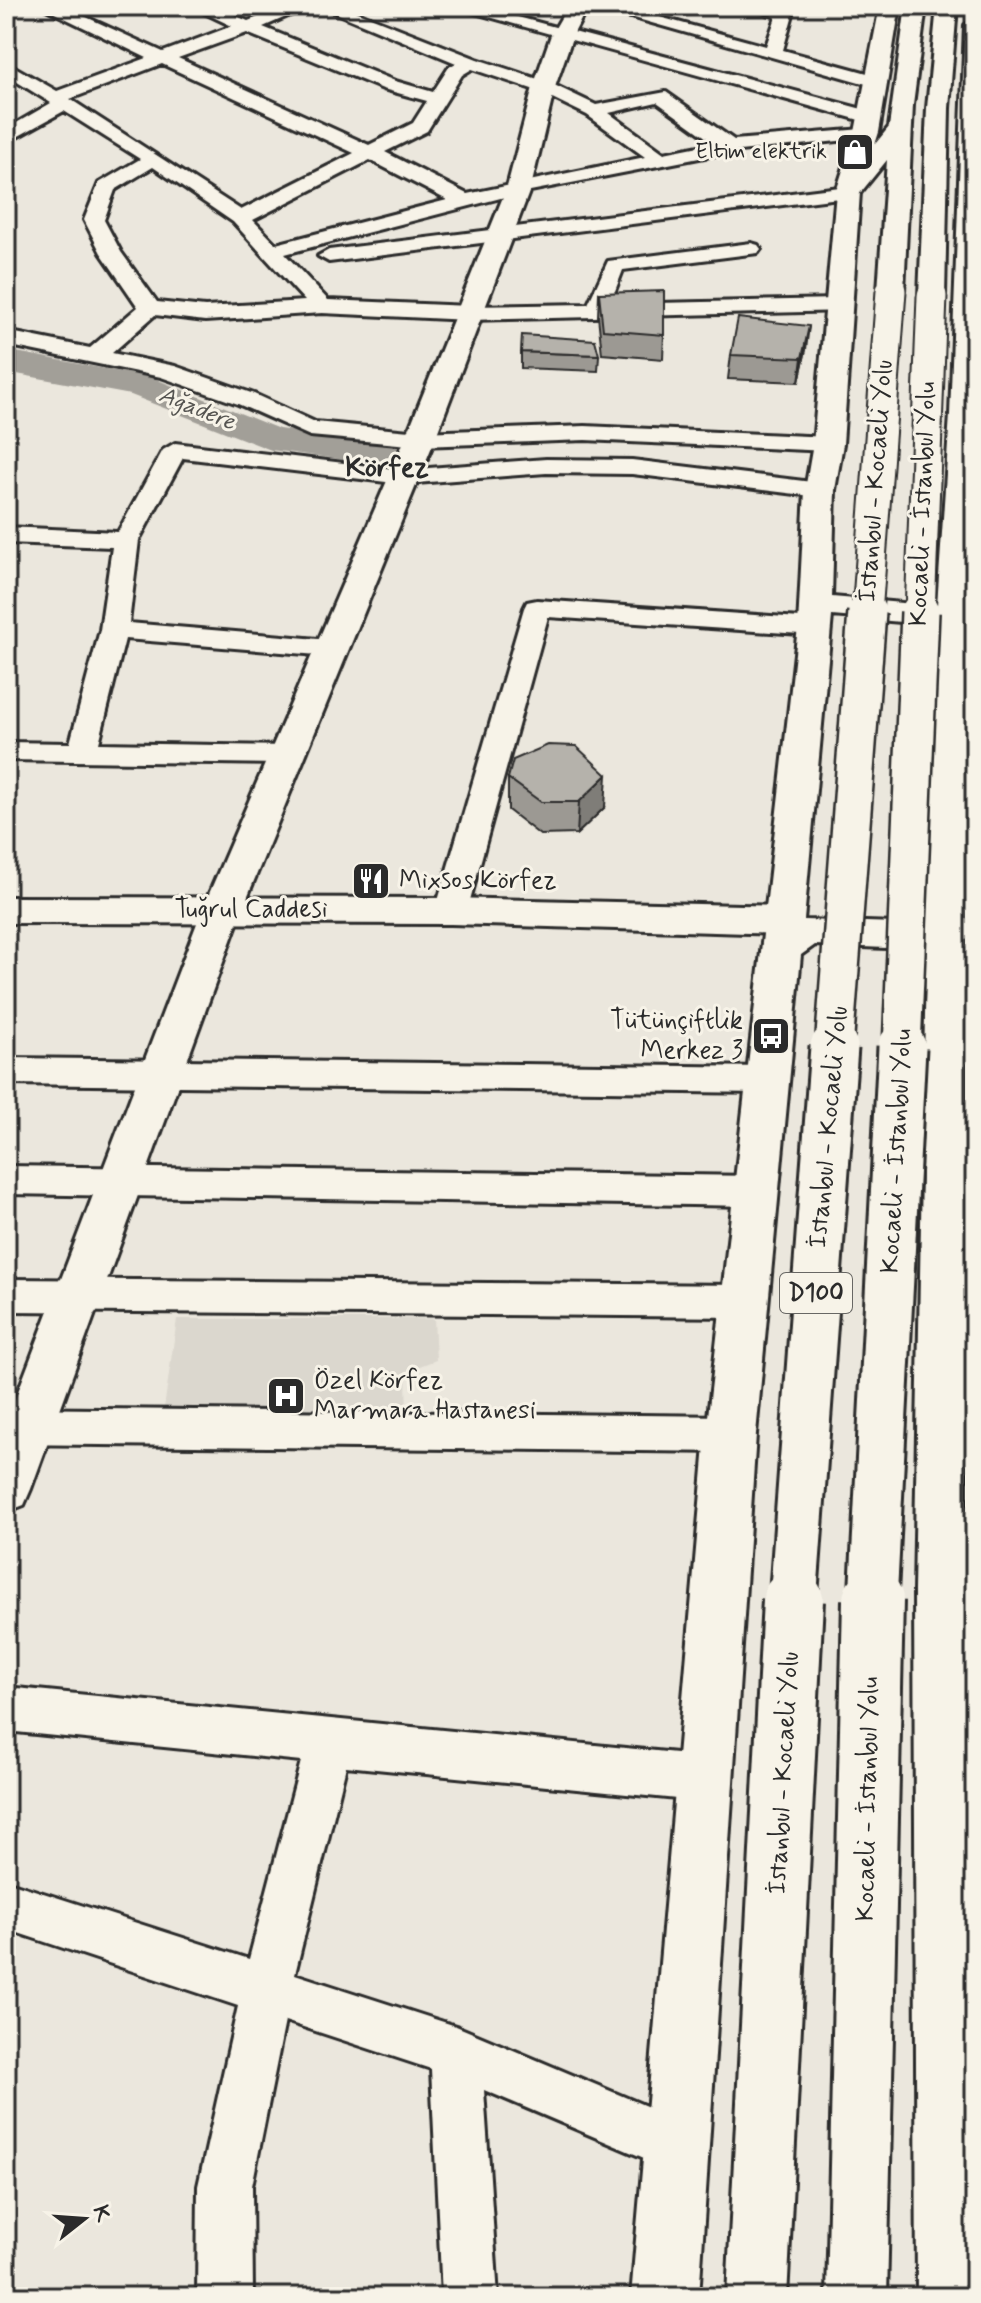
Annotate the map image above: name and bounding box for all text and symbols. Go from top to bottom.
shop icon: Eltim elektrik [834,131,876,173]
place label: Eltim elektrik [695,138,827,166]
street label: İstanbul - Kocaeli Yolu [851,358,901,604]
water label: Ağadere [154,380,241,439]
street label: Kocaeli - İstanbul Yolu [902,381,944,627]
district label: Körfez [345,450,429,487]
restaurant icon: Mixsos Körfez [350,860,392,902]
place label: Mixsos Körfez [399,864,557,898]
street label: Tuğrul Caddesi [174,893,328,927]
place label: Tütünçiftlik Merkez 3 [610,1004,743,1068]
street label: İstanbul - Kocaeli Yolu [801,1004,857,1250]
bus stop icon: Tütünçiftlik Merkez 3 [750,1015,792,1057]
street label: Kocaeli - İstanbul Yolu [874,1028,920,1274]
road number: D100 [780,1273,852,1313]
place label: Özel Körfez Marmara Hastanesi [314,1364,536,1428]
hospital icon: Özel Körfez Marmara Hastanesi [265,1375,307,1417]
street label: İstanbul - Kocaeli Yolu [761,1651,807,1895]
street label: Kocaeli - İstanbul Yolu [849,1676,887,1922]
north arrow [44,2179,124,2259]
text: K [86,2202,117,2226]

